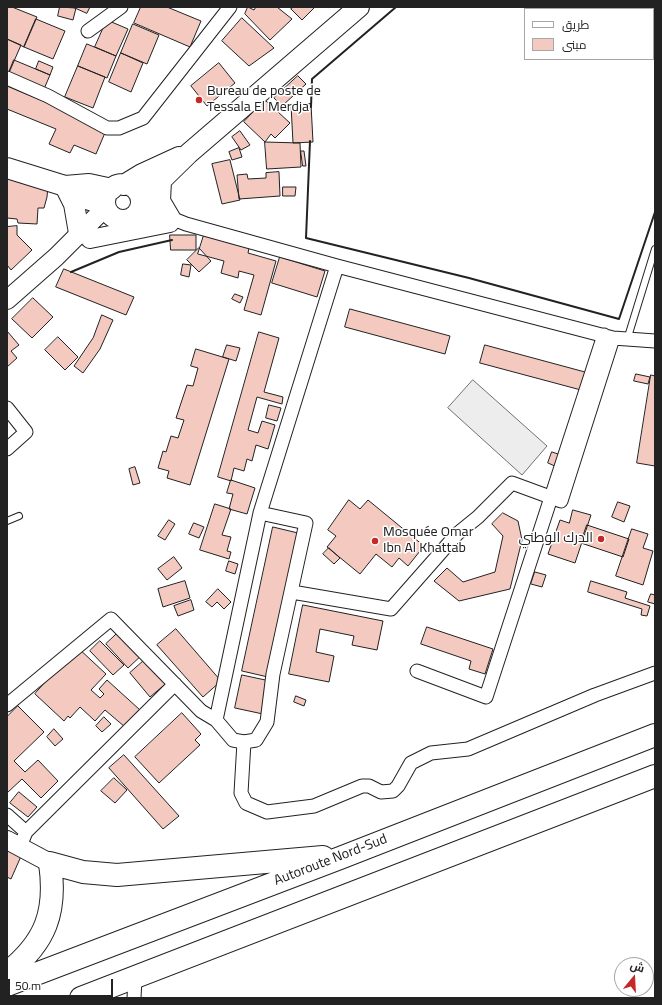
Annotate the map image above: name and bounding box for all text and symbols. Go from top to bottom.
legend [524,8,654,60]
text: طريق [562,13,589,36]
text: مبنى [562,33,587,56]
place label: Bureau de poste de Tessala El Merdja [207,84,321,116]
marker: Bureau de poste de Tessala El Merdja [194,95,204,105]
place label: Mosquée Omar Ibn Al Khattab [383,525,474,558]
place label: الدرك الوطني [518,531,593,547]
marker: الدرك الوطني [596,534,606,544]
marker: Mosquée Omar Ibn Al Khattab [370,536,380,546]
street label: Autoroute Nord-Sud [272,832,390,890]
text: ش [628,955,647,978]
north arrow [614,957,654,997]
scale bar [10,971,115,997]
text: 50 m [15,974,41,997]

